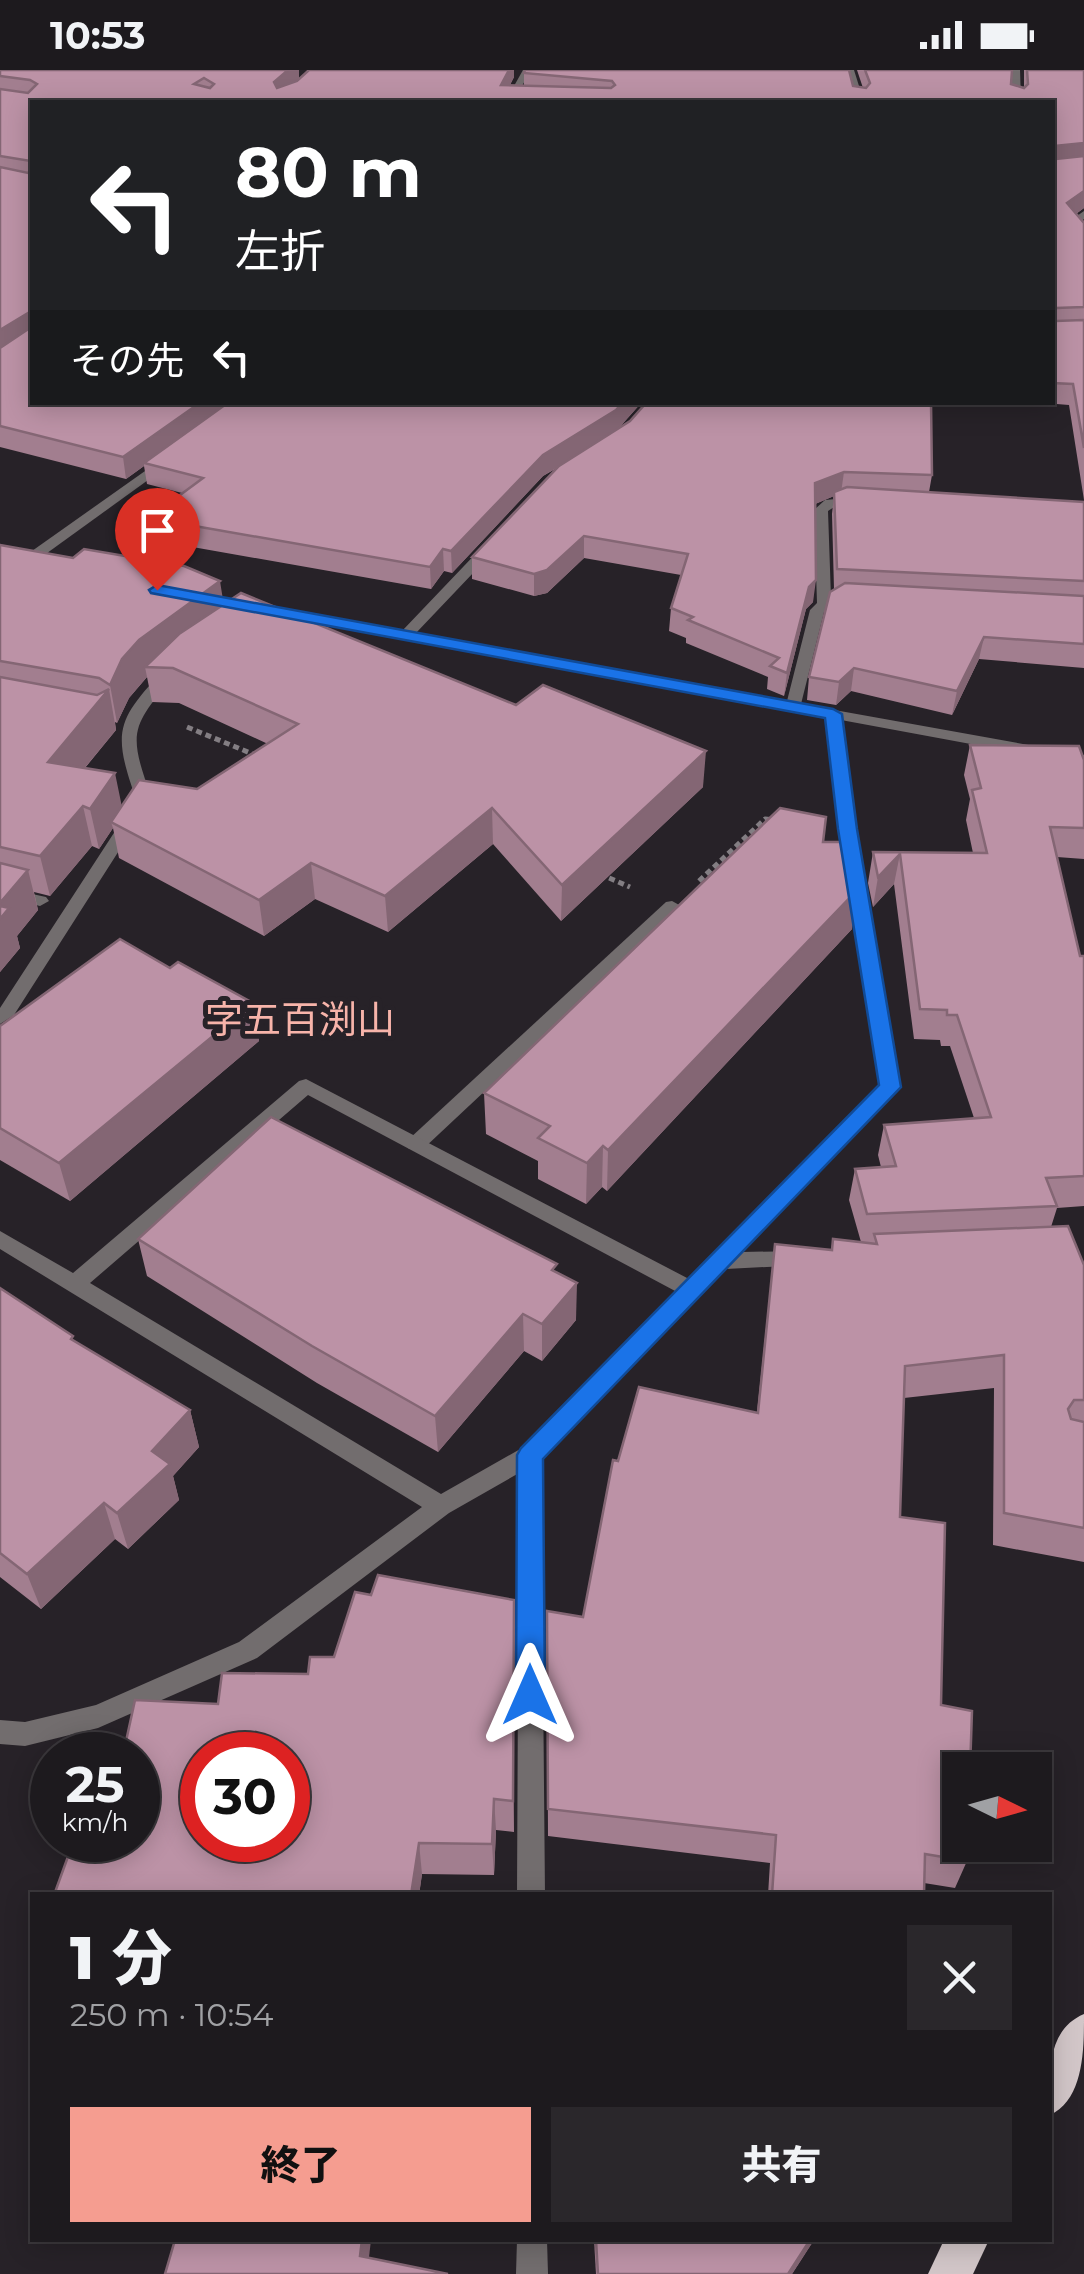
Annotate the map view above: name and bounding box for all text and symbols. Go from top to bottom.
text: 10:53 [50,12,146,59]
text: 80 m [235,129,422,215]
icon: left [70,140,200,270]
text: 左折 [235,223,325,278]
icon: left [204,330,259,385]
text: その先 [70,337,184,384]
pin [115,488,200,591]
icon: arrive [130,503,185,558]
district label: 字五百渕山 [205,996,395,1043]
position arrow [478,1643,582,1747]
speed limit sign: 30 [180,1732,310,1862]
north arrow [942,1752,1052,1862]
map controls [942,1752,1052,1862]
text: 25 [65,1754,125,1815]
text: km/h [62,1807,128,1837]
text: 1 分 [70,1921,172,1994]
button: close [907,1925,1012,2030]
text: 250 m · 10:54 [70,1995,273,2034]
button: 終了 [70,2107,531,2222]
button: 共有 [551,2107,1012,2222]

